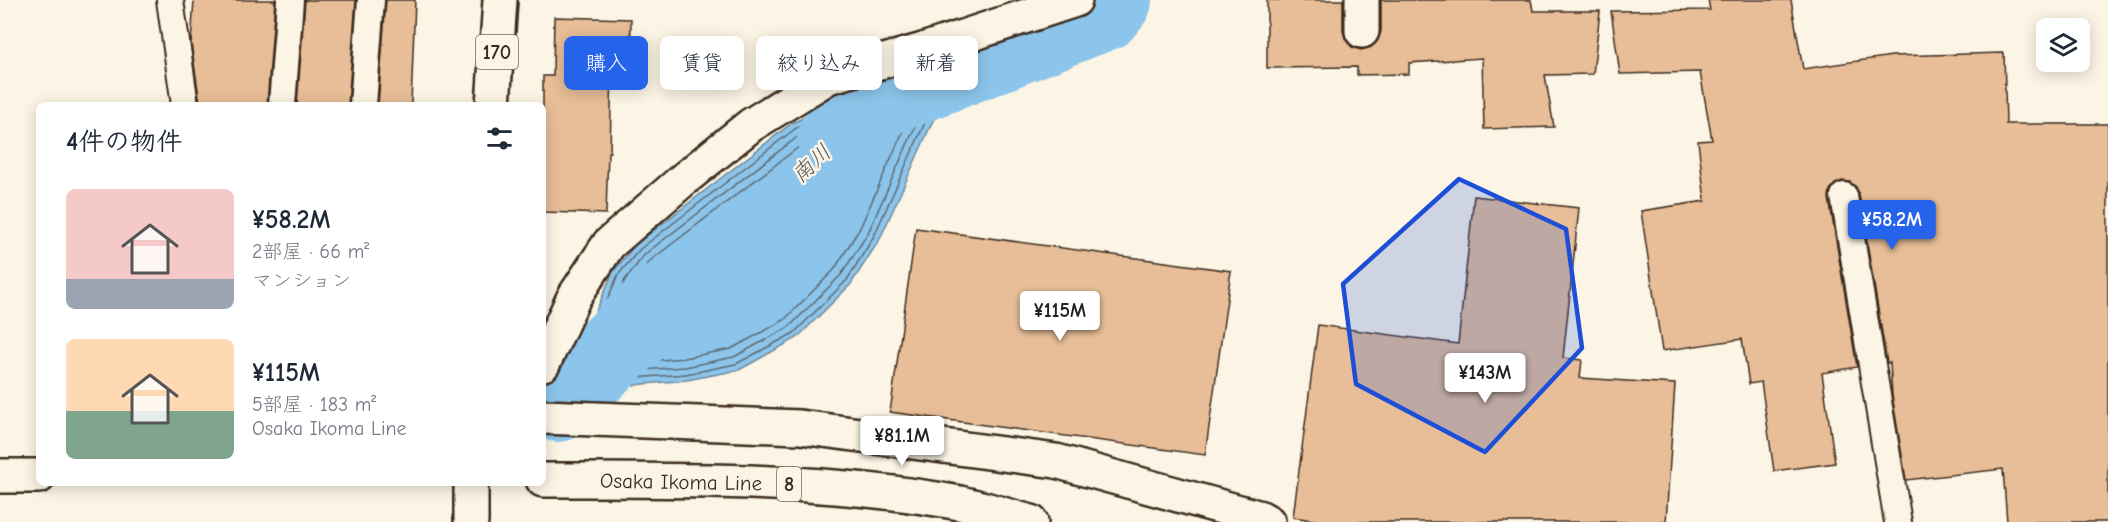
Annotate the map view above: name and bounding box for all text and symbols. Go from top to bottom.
map controls [2036,18,2090,72]
button: layers [2036,18,2090,72]
road number: 170 [476,35,518,69]
chip: 購入 [564,36,648,90]
chip: 賃貸 [660,36,744,90]
chip: 絞り込み [756,36,882,90]
chip: 新着 [894,36,978,90]
icon: filters [483,122,516,155]
text: 4件の物件 [66,127,182,157]
water label: 南川 [787,139,837,188]
pin: ¥58.2M [1843,200,1941,251]
text: ¥58.2M [252,205,331,235]
text: ¥58.2M [1862,208,1922,231]
icon: home [114,213,186,285]
text: 2部屋 · 66 m² [252,240,369,263]
text: マンション [252,269,351,292]
pin: ¥115M [1018,291,1102,342]
text: ¥115M [1034,299,1086,322]
pin: ¥143M [1443,353,1527,404]
text: ¥115M [252,358,320,388]
text: ¥143M [1459,361,1511,384]
icon: home [114,363,186,435]
text: 5部屋 · 183 m² [252,393,376,416]
pin: ¥81.1M [853,416,951,467]
text: Osaka Ikoma Line [252,417,407,440]
text: ¥81.1M [874,424,930,447]
road number: 8 [777,467,801,501]
street label: Osaka Ikoma Line [600,469,762,495]

